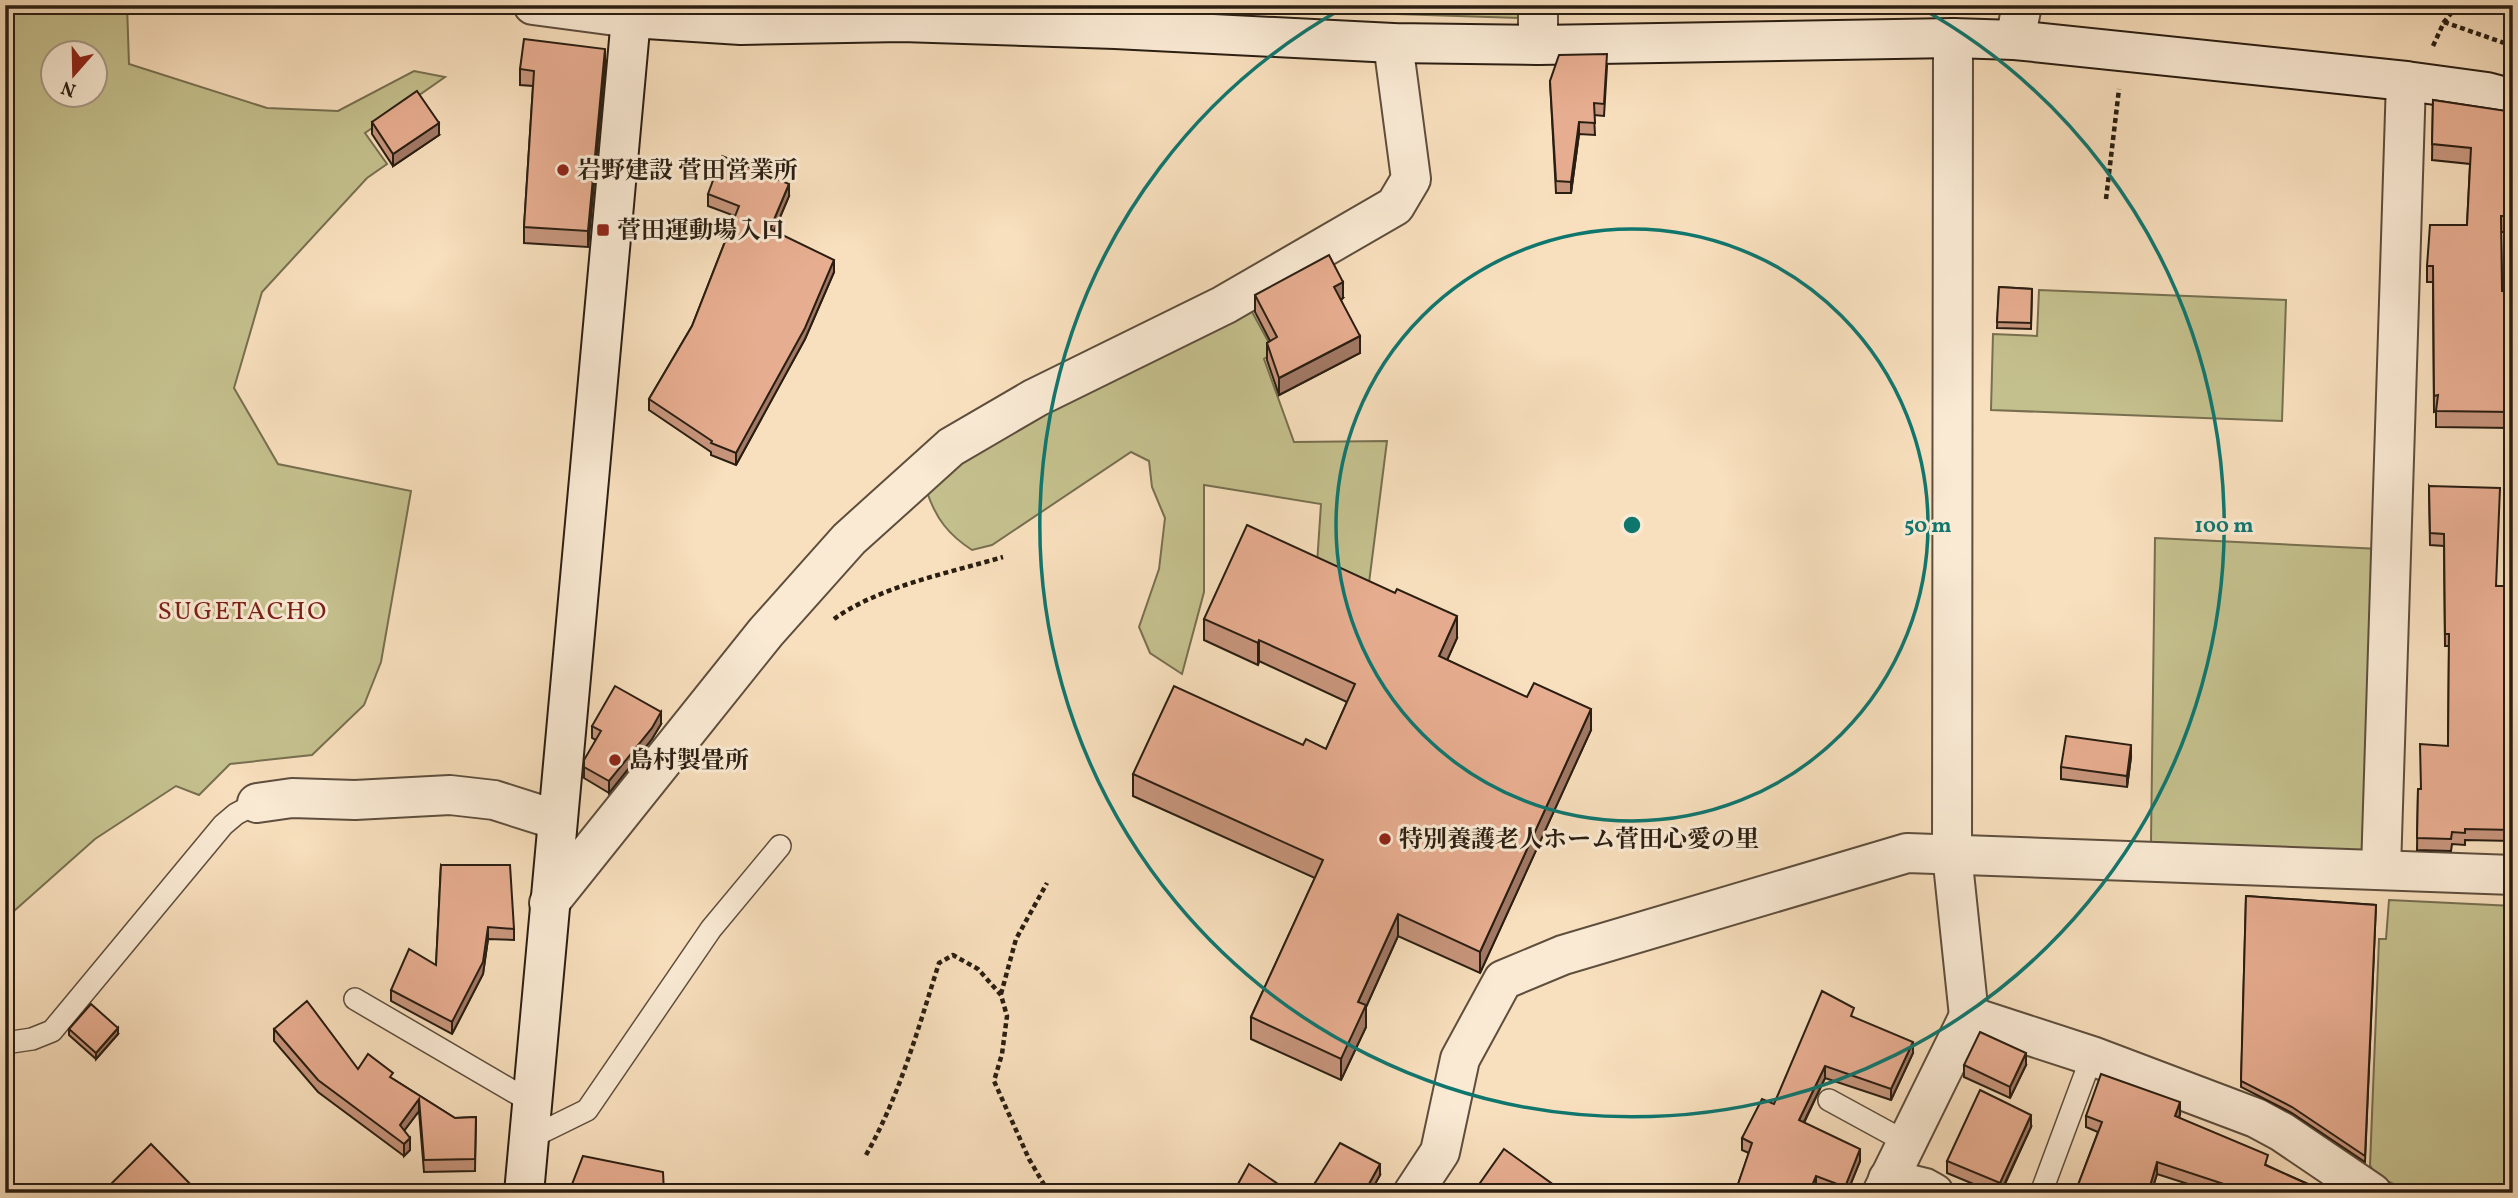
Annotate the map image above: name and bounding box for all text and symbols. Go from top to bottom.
north arrow [38,38,108,108]
text: N [58,73,80,103]
place label: 岩野建設 菅田営業所 [577,155,798,189]
marker: 岩野建設 菅田営業所 [555,162,571,178]
place label: 菅田運動場入口 [617,215,785,249]
marker: 菅田運動場入口 [595,222,611,238]
text: 50 m [1904,512,1952,541]
text: 100 m [2194,512,2254,541]
centre of rings [1620,513,1644,537]
district label: SUGETACHO [158,594,328,630]
place label: 島村製畳所 [629,745,749,779]
marker: 島村製畳所 [607,752,623,768]
place label: 特別養護老人ホーム菅田心愛の里 [1399,824,1759,858]
marker: 特別養護老人ホーム菅田心愛の里 [1377,831,1393,847]

